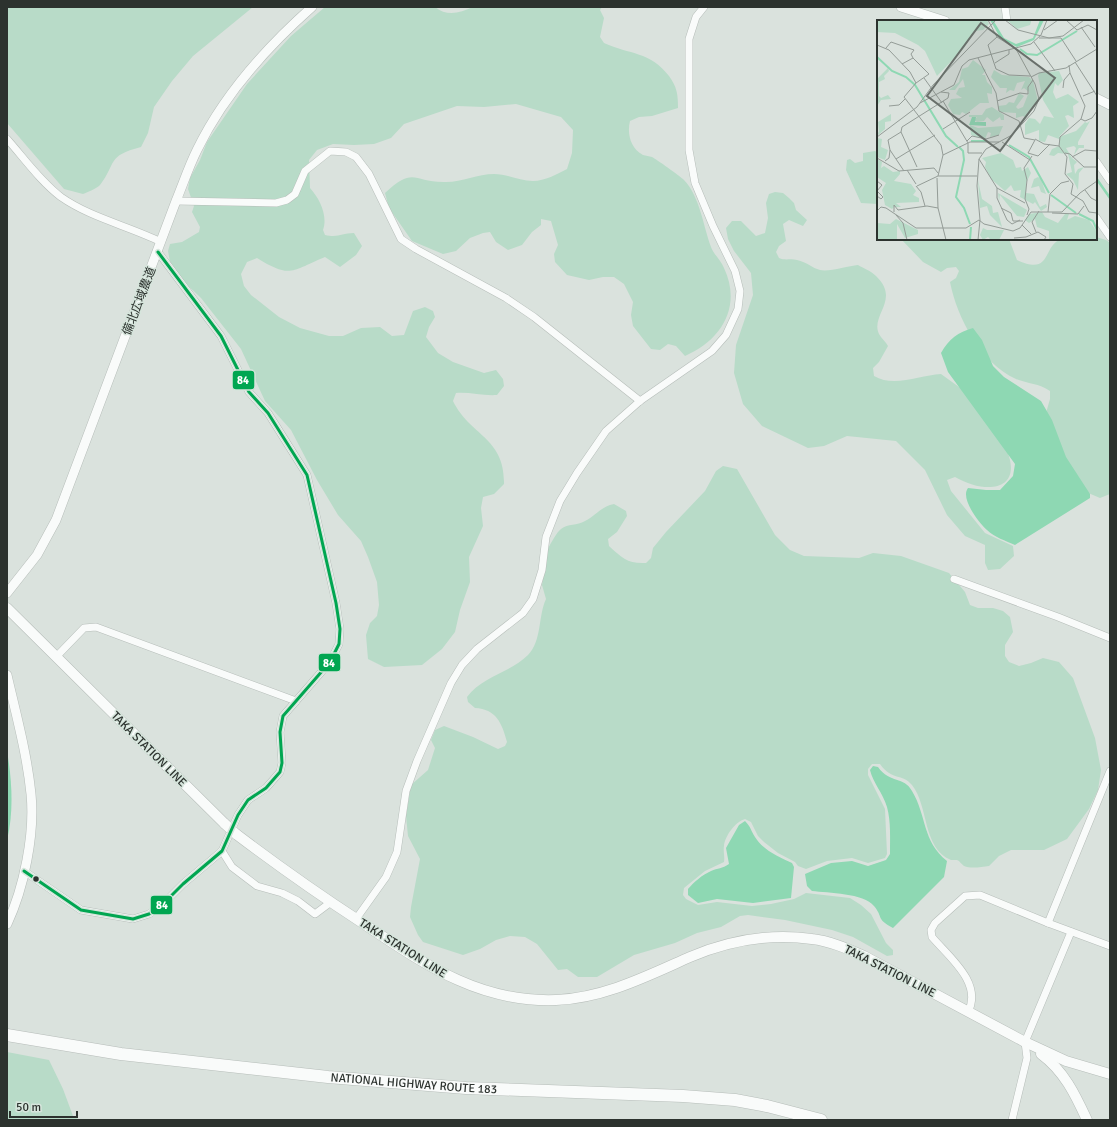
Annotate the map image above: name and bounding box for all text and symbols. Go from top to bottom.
inset map [877,20,1097,240]
street label: 備北広域農道 [120,265,159,337]
line badge: 84 [232,370,255,390]
text: 84 [237,374,249,387]
line badge: 84 [318,653,341,672]
text: 84 [323,657,335,670]
street label: TAKA STATION LINE [108,709,190,790]
unlabelled marker [31,874,41,884]
line badge: 84 [150,895,173,915]
text: 84 [156,899,168,912]
street label: TAKA STATION LINE [356,915,449,982]
street label: TAKA STATION LINE [842,942,938,1001]
street label: NATIONAL HIGHWAY ROUTE 183 [330,1070,497,1097]
scale bar [10,1093,77,1119]
text: 50 m [16,1100,41,1115]

